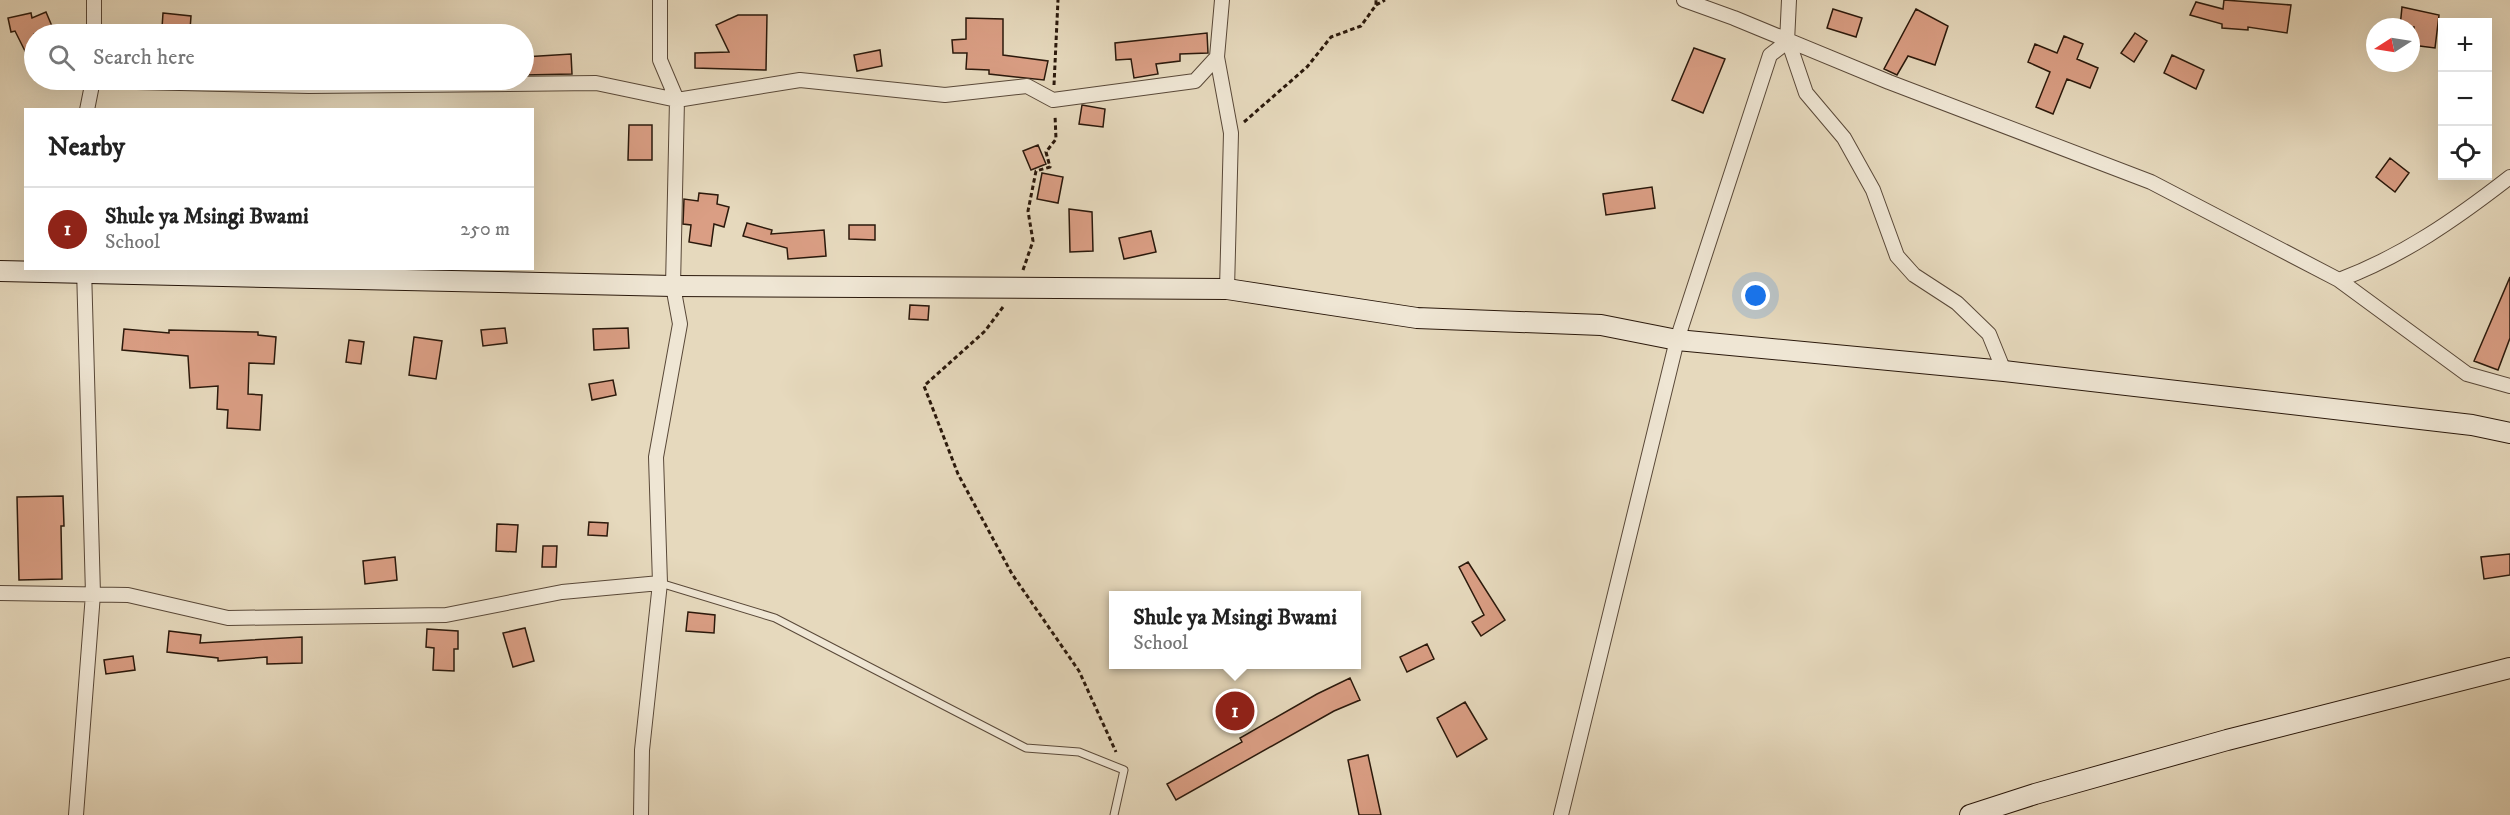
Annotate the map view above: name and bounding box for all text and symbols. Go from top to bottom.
north arrow [2366,18,2420,72]
map controls [2438,18,2492,180]
button: + [2438,18,2492,72]
search box [24,24,534,90]
icon: search [45,41,78,74]
text: Search here [93,44,195,71]
button: − [2438,72,2492,126]
button: locate [2438,126,2492,180]
text: Nearby [48,131,125,164]
text: Shule ya Msingi Bwami [105,203,309,230]
text: 1 [64,217,71,242]
text: 250 m [460,217,510,242]
text: School [105,230,160,255]
your location [1741,281,1770,310]
popup [1109,591,1361,669]
text: Shule ya Msingi Bwami [1133,604,1337,631]
text: School [1133,631,1188,656]
pin: 1 [1216,688,1254,734]

